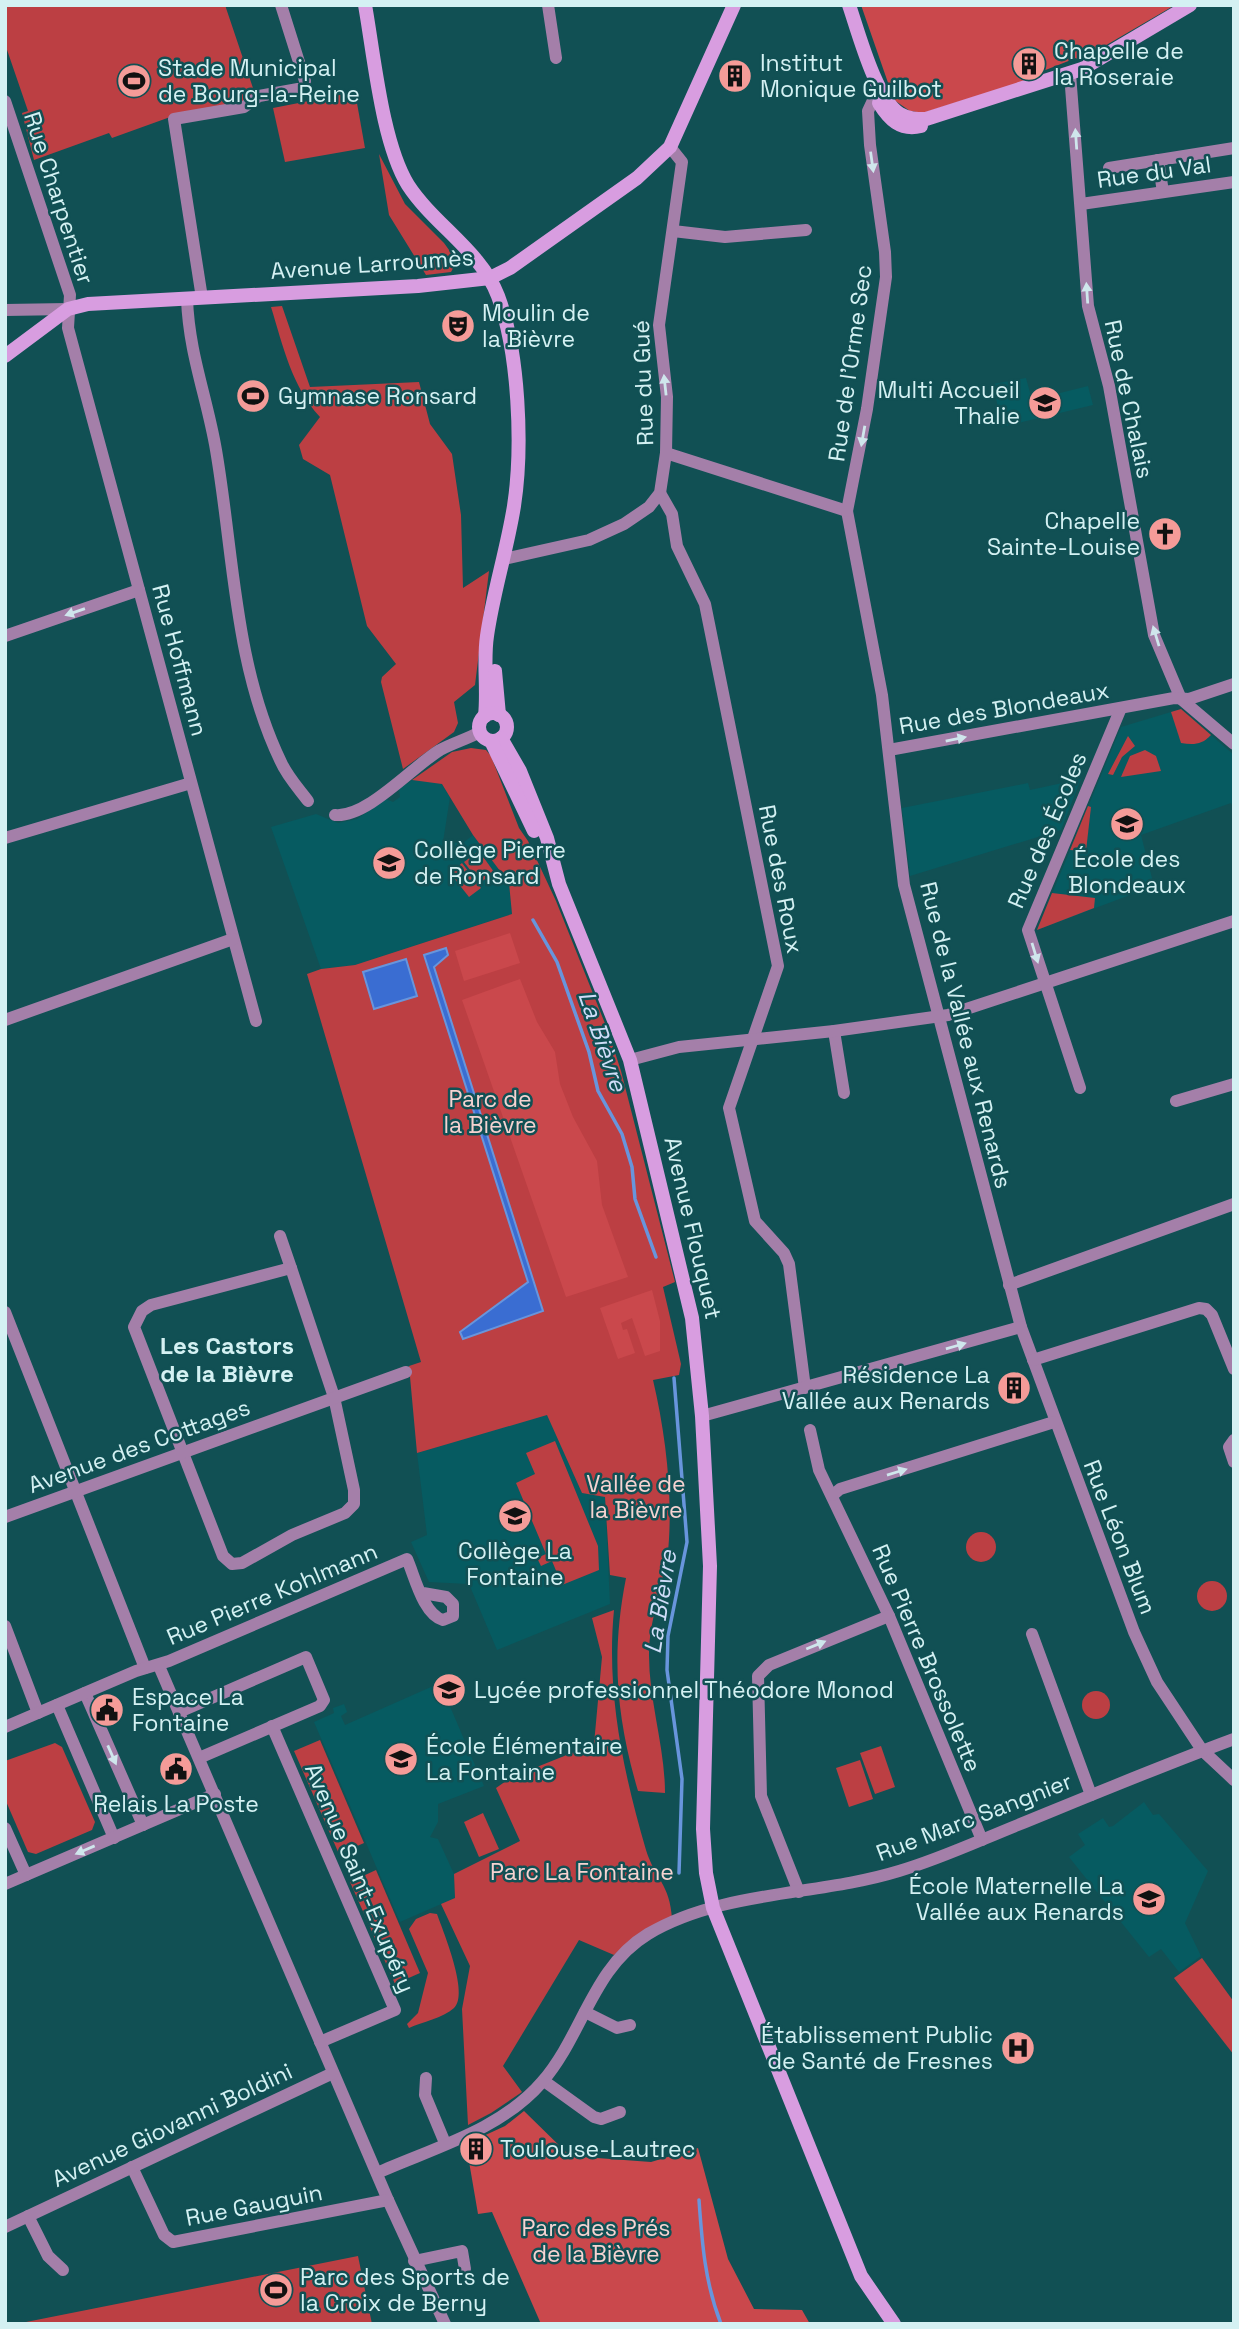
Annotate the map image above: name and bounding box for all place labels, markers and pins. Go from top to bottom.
place label: Chapelle de la Roseraie [1054,36,1184,92]
building icon: Chapelle de la Roseraie [1010,45,1048,83]
place label: Institut Monique Guilbot [760,48,942,104]
place label: Stade Municipal de Bourg-la-Reine [158,53,360,109]
building icon: Institut Monique Guilbot [716,57,754,95]
sports icon: Stade Municipal de Bourg-la-Reine [115,62,153,100]
place label: Moulin de la Bièvre [482,298,590,354]
theatre icon: Moulin de la Bièvre [439,307,477,345]
place label: Multi Accueil Thalie [878,375,1020,431]
sports icon: Gymnase Ronsard [234,377,272,415]
place label: Gymnase Ronsard [278,381,477,411]
school or university icon: Multi Accueil Thalie [1026,384,1064,422]
place label: Chapelle Sainte-Louise [987,506,1140,562]
church icon: Chapelle Sainte-Louise [1146,515,1184,553]
school or university icon: École des Blondeaux [1108,805,1146,843]
place label: Collège Pierre de Ronsard [414,835,566,891]
school or university icon: Collège Pierre de Ronsard [370,844,408,882]
place label: École des Blondeaux [1068,844,1186,900]
place label: Résidence La Vallée aux Renards [782,1360,990,1416]
building icon: Résidence La Vallée aux Renards [995,1369,1033,1407]
school or university icon: Collège La Fontaine [496,1497,534,1535]
place label: Collège La Fontaine [458,1536,572,1592]
school or university icon: Lycée professionnel Théodore Monod [430,1671,468,1709]
place label: Lycée professionnel Théodore Monod [474,1675,894,1705]
place label: Espace La Fontaine [132,1682,244,1738]
public building icon: Espace La Fontaine [88,1691,126,1729]
place label: École Élémentaire La Fontaine [426,1731,623,1787]
school or university icon: École Élémentaire La Fontaine [382,1740,420,1778]
public building icon: Relais La Poste [157,1750,195,1788]
place label: Relais La Poste [93,1789,259,1819]
place label: École Maternelle La Vallée aux Renards [909,1871,1124,1927]
school or university icon: École Maternelle La Vallée aux Renards [1130,1880,1168,1918]
place label: Établissement Public de Santé de Fresnes [761,2020,993,2076]
hospital icon: Établissement Public de Santé de Fresnes [999,2029,1037,2067]
building icon: Toulouse-Lautrec [457,2130,495,2168]
place label: Toulouse-Lautrec [500,2134,695,2164]
place label: Parc des Sports de la Croix de Berny [300,2262,510,2318]
sports icon: Parc des Sports de la Croix de Berny [257,2271,295,2309]

